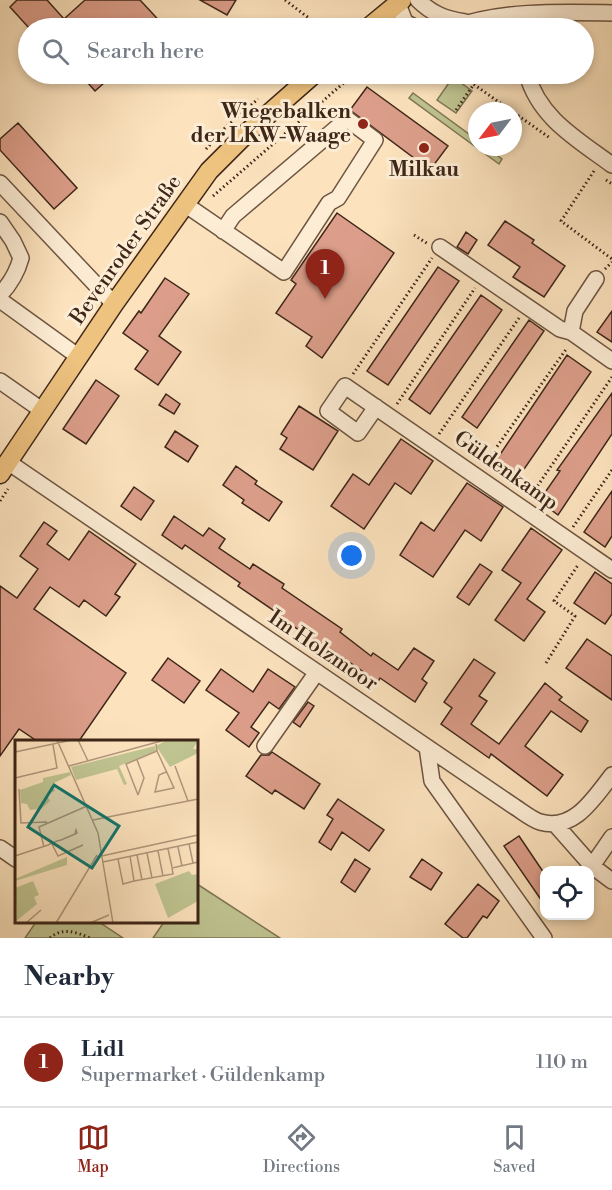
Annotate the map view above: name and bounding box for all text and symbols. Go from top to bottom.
search box [18,18,594,84]
icon: search [39,35,72,68]
text: Search here [87,38,204,65]
place label: Wiegebalken der LKW-Waage [190,99,351,149]
north arrow [468,102,522,156]
marker: Wiegebalken der LKW-Waage [356,117,370,131]
marker: Milkau [417,141,431,155]
place label: Milkau [389,157,459,183]
street label: Bevenroder Straße [64,170,187,331]
pin: 1 [306,250,344,299]
street label: Güldenkamp [449,426,563,516]
your location [337,541,366,570]
street label: Im Holzmoor [263,605,383,697]
inset map [15,740,198,923]
map controls [540,866,594,920]
button: locate [540,866,594,920]
text: Nearby [24,961,114,993]
text: Lidl [81,1036,124,1063]
text: 1 [39,1050,48,1075]
text: 110 m [536,1050,588,1075]
text: Supermarket · Güldenkamp [81,1063,325,1088]
tab: Map [77,1121,110,1177]
tab: Directions [263,1121,340,1177]
tab: Saved [493,1121,535,1177]

